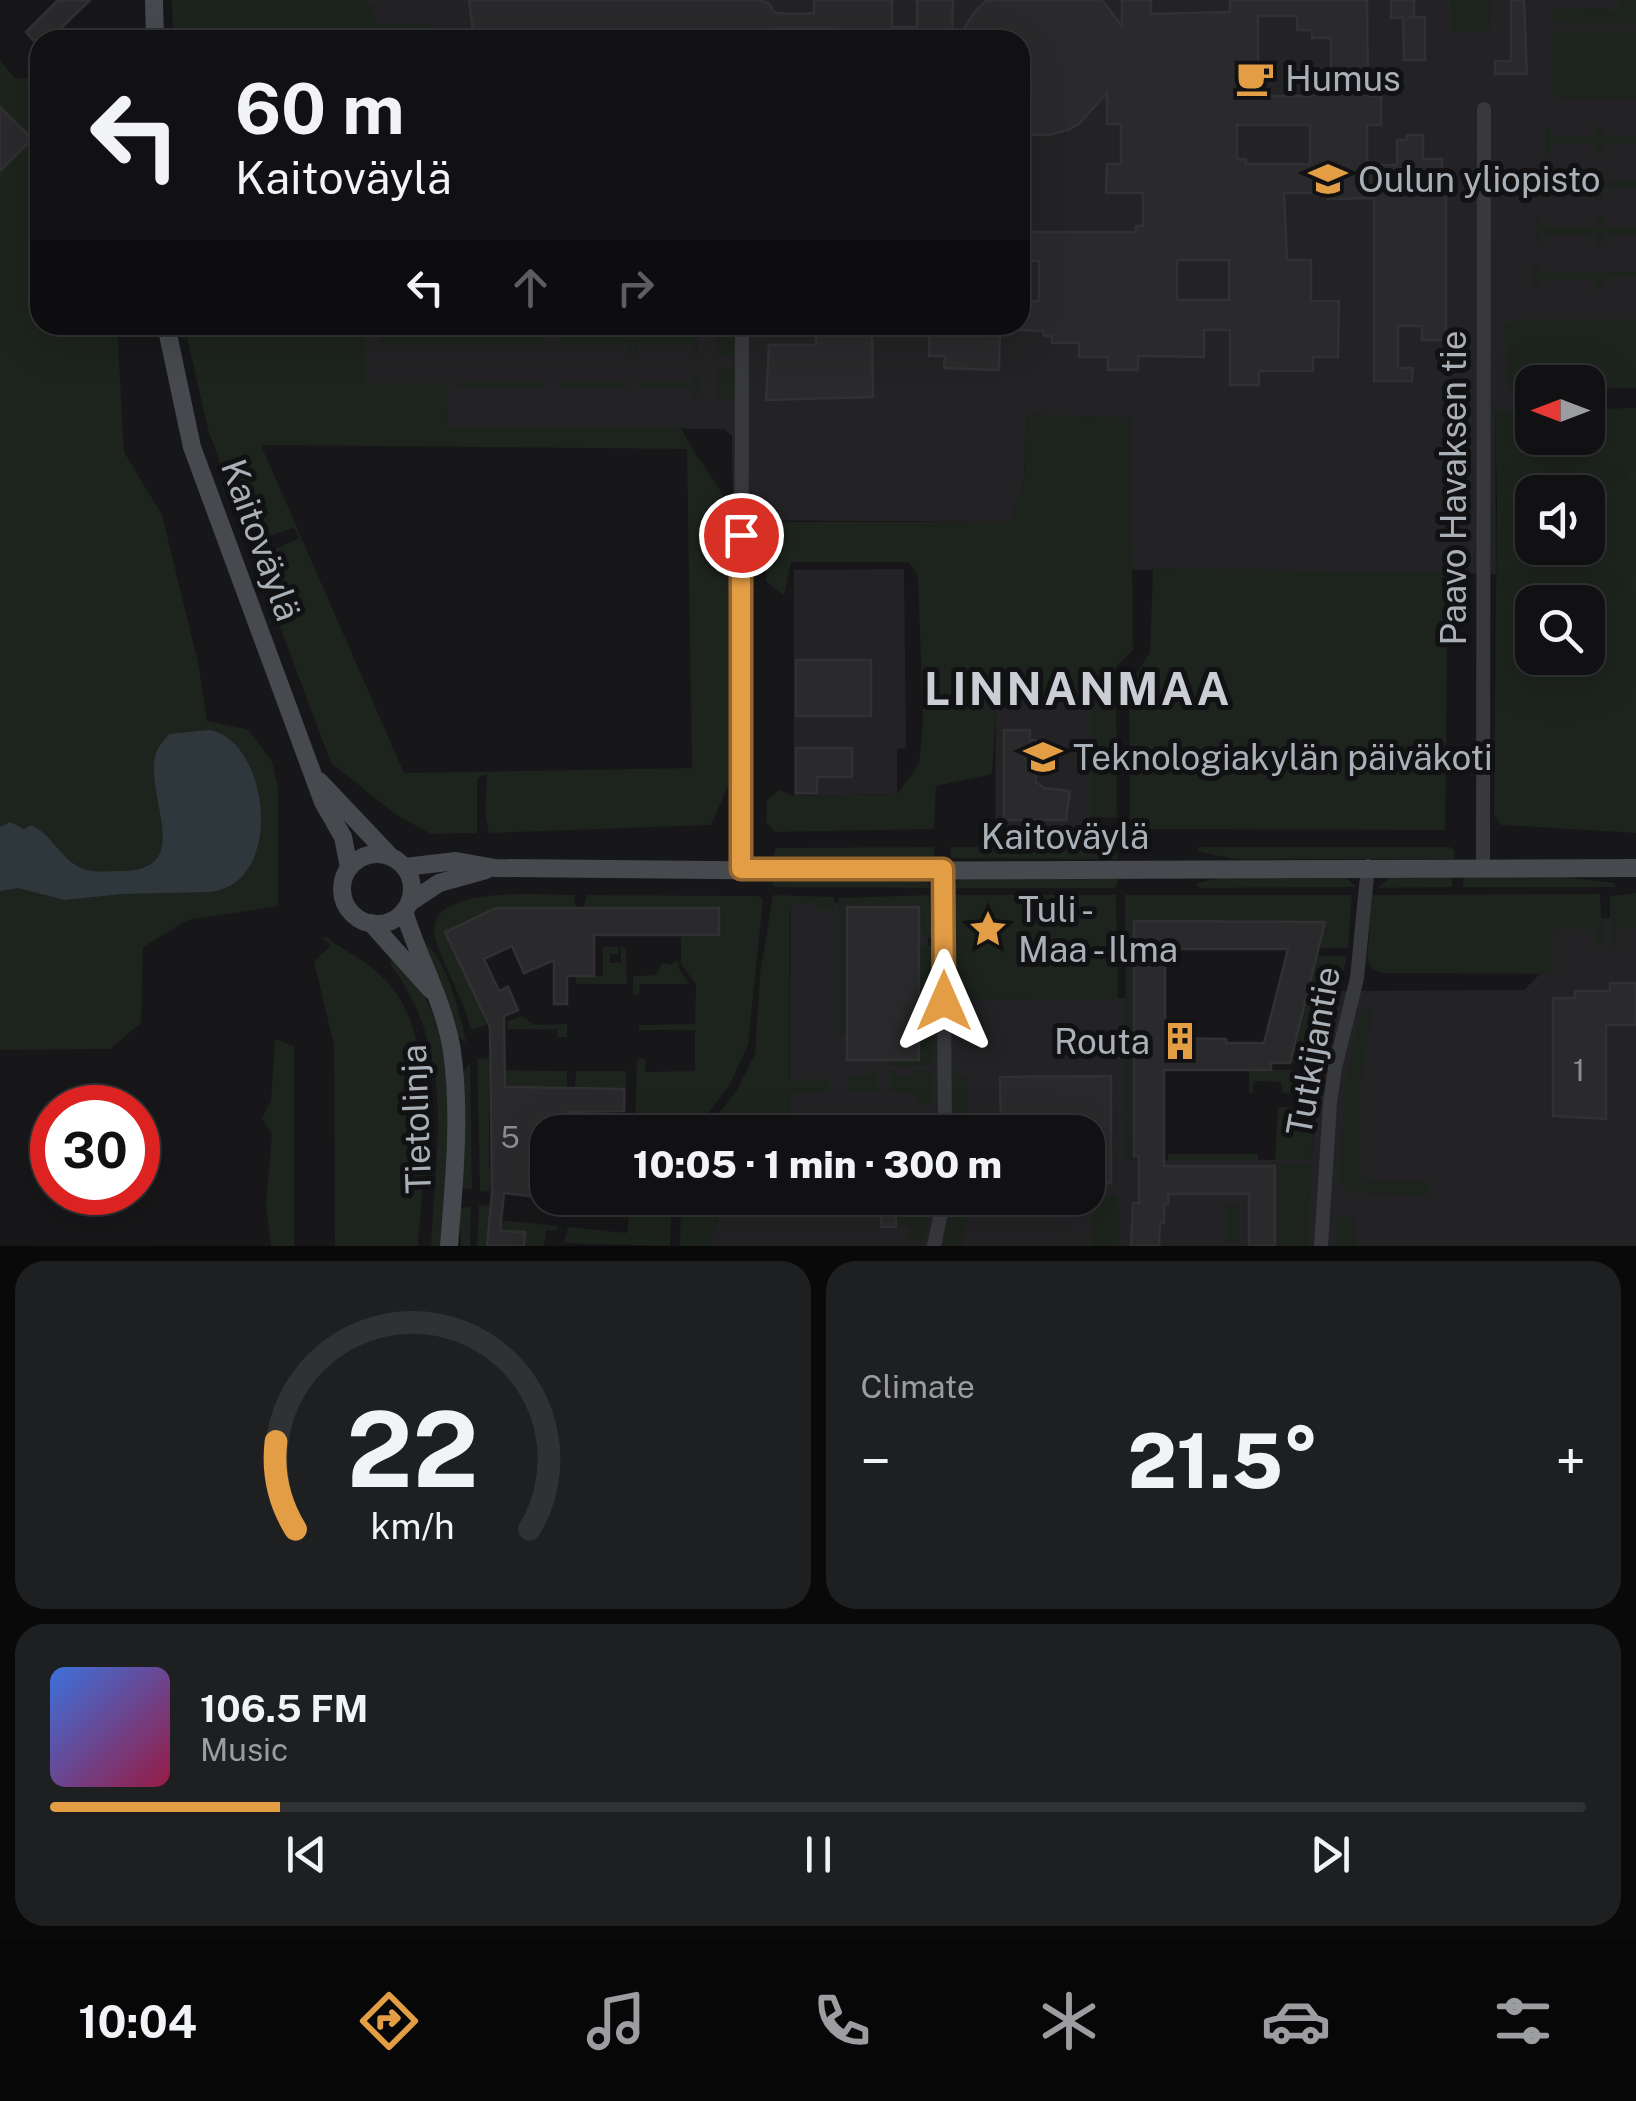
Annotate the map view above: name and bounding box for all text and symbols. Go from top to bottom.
cafe icon: Humus [1234,57,1276,99]
place label: Humus [1285,58,1401,99]
text: 60 m [235,67,405,150]
icon: left [70,70,200,200]
text: Kaitoväylä [235,151,452,204]
school or university icon: Oulun yliopisto [1307,158,1349,200]
place label: Oulun yliopisto [1358,159,1601,200]
icon: left [398,260,453,315]
icon: ahead [503,260,558,315]
icon: right [608,260,663,315]
street label: Paavo Havaksen tie [1433,330,1474,646]
north arrow [1515,365,1605,455]
map controls [1515,365,1605,675]
street label: Kaitoväylä [213,454,309,626]
button: sound [1515,475,1605,565]
pin [699,493,784,578]
icon: arrive [714,508,769,563]
button: search [1515,585,1605,675]
district label: LINNANMAA [924,662,1232,715]
school or university icon: Teknologiakylän päiväkoti [1022,736,1064,778]
place label: Teknologiakylän päiväkoti [1073,737,1493,778]
street label: Kaitoväylä [981,816,1149,857]
place label: Tuli - Maa - Ilma [1018,889,1178,970]
place icon: Tuli - Maa - Ilma [967,908,1009,950]
position arrow [892,949,996,1053]
street label: Tutkijantie [1278,963,1348,1139]
building icon: Routa [1159,1020,1201,1062]
place label: Routa [1054,1021,1150,1062]
street label: Tietolinja [393,1044,439,1194]
house number: 1 [1573,1052,1585,1088]
speed limit sign: 30 [30,1085,160,1215]
house number: 5 [500,1119,520,1155]
text: 10:05 · 1 min · 300 m [633,1142,1002,1187]
text: Climate [861,1368,975,1405]
text: 22 [347,1388,479,1510]
text: 21.5° [1128,1417,1319,1505]
text: − [861,1429,891,1493]
text: + [1556,1429,1586,1493]
text: km/h [371,1505,455,1547]
text: 106.5 FM [200,1686,368,1731]
text: Music [200,1731,288,1768]
icon: previous [279,1827,334,1882]
icon: pause [791,1827,846,1882]
icon: next [1303,1827,1358,1882]
icon: directions [354,1986,424,2056]
icon: music [581,1986,651,2056]
icon: phone [807,1986,877,2056]
icon: climate [1034,1986,1104,2056]
icon: car [1261,1986,1331,2056]
icon: filters [1488,1986,1558,2056]
text: 10:04 [78,1995,197,2048]

